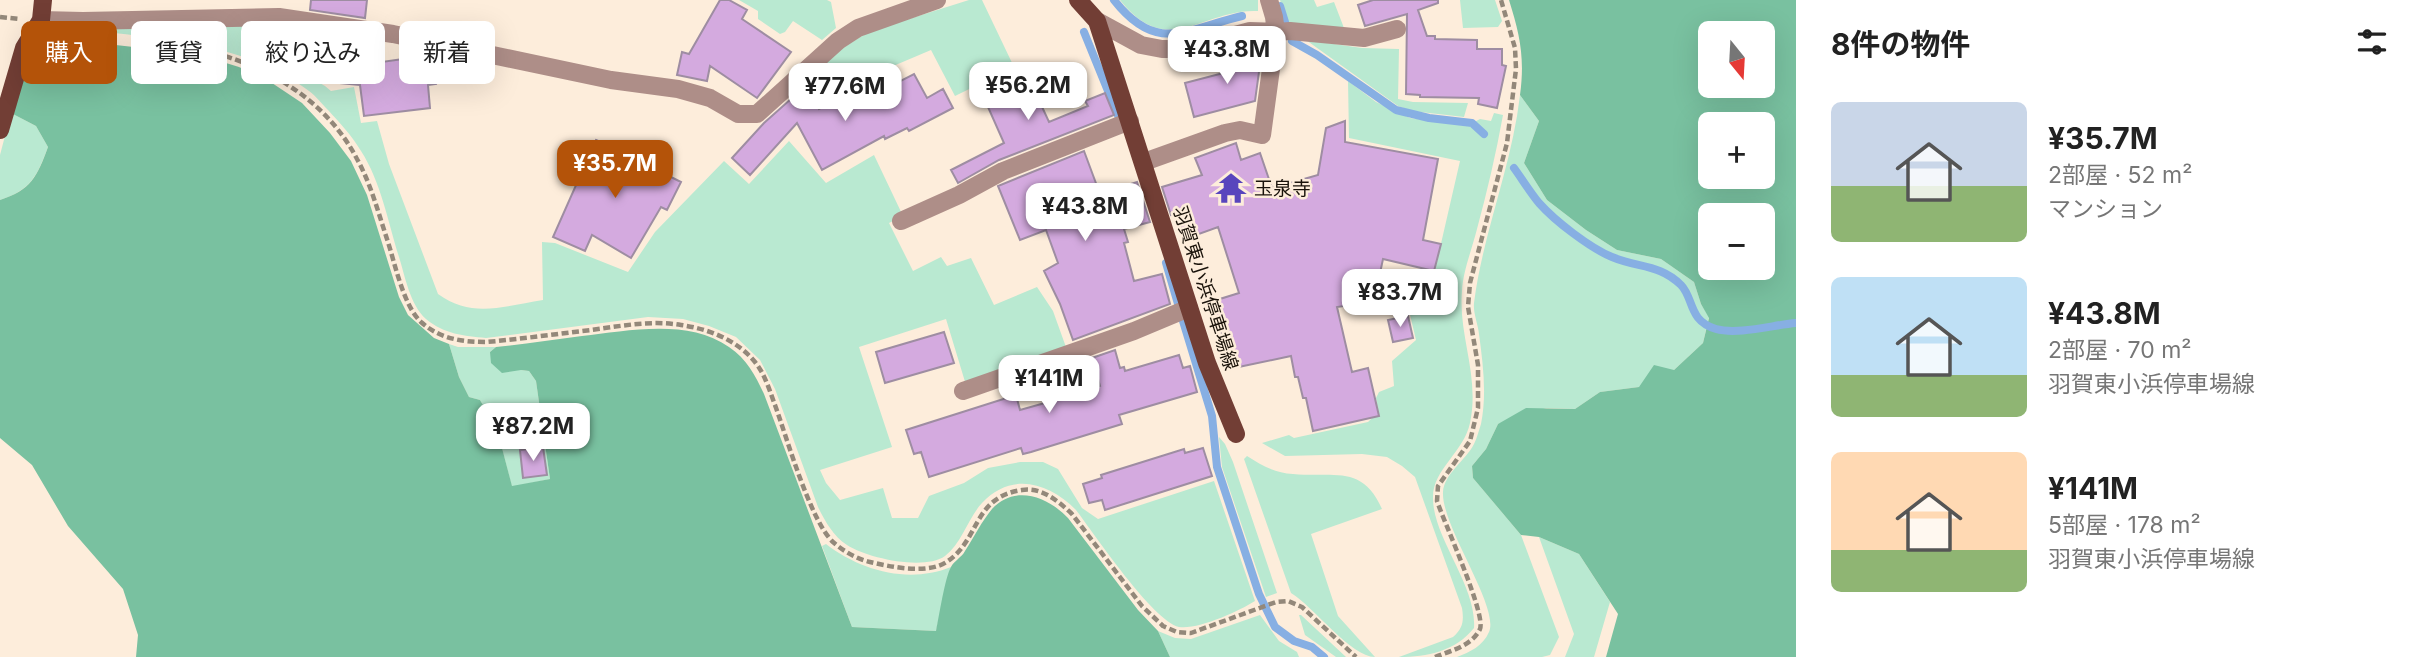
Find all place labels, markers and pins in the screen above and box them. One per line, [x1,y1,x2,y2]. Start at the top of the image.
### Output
pin: ¥43.8M [1170,27,1284,86]
pin: ¥56.2M [971,62,1085,122]
pin: ¥77.6M [788,64,902,123]
pin: ¥35.7M [558,140,672,200]
temple icon: 玉泉寺 [1214,171,1248,205]
place label: 玉泉寺 [1254,177,1311,200]
pin: ¥43.8M [1028,184,1142,243]
pin: ¥83.7M [1343,270,1457,329]
pin: ¥141M [1000,356,1098,415]
pin: ¥87.2M [476,404,590,463]

